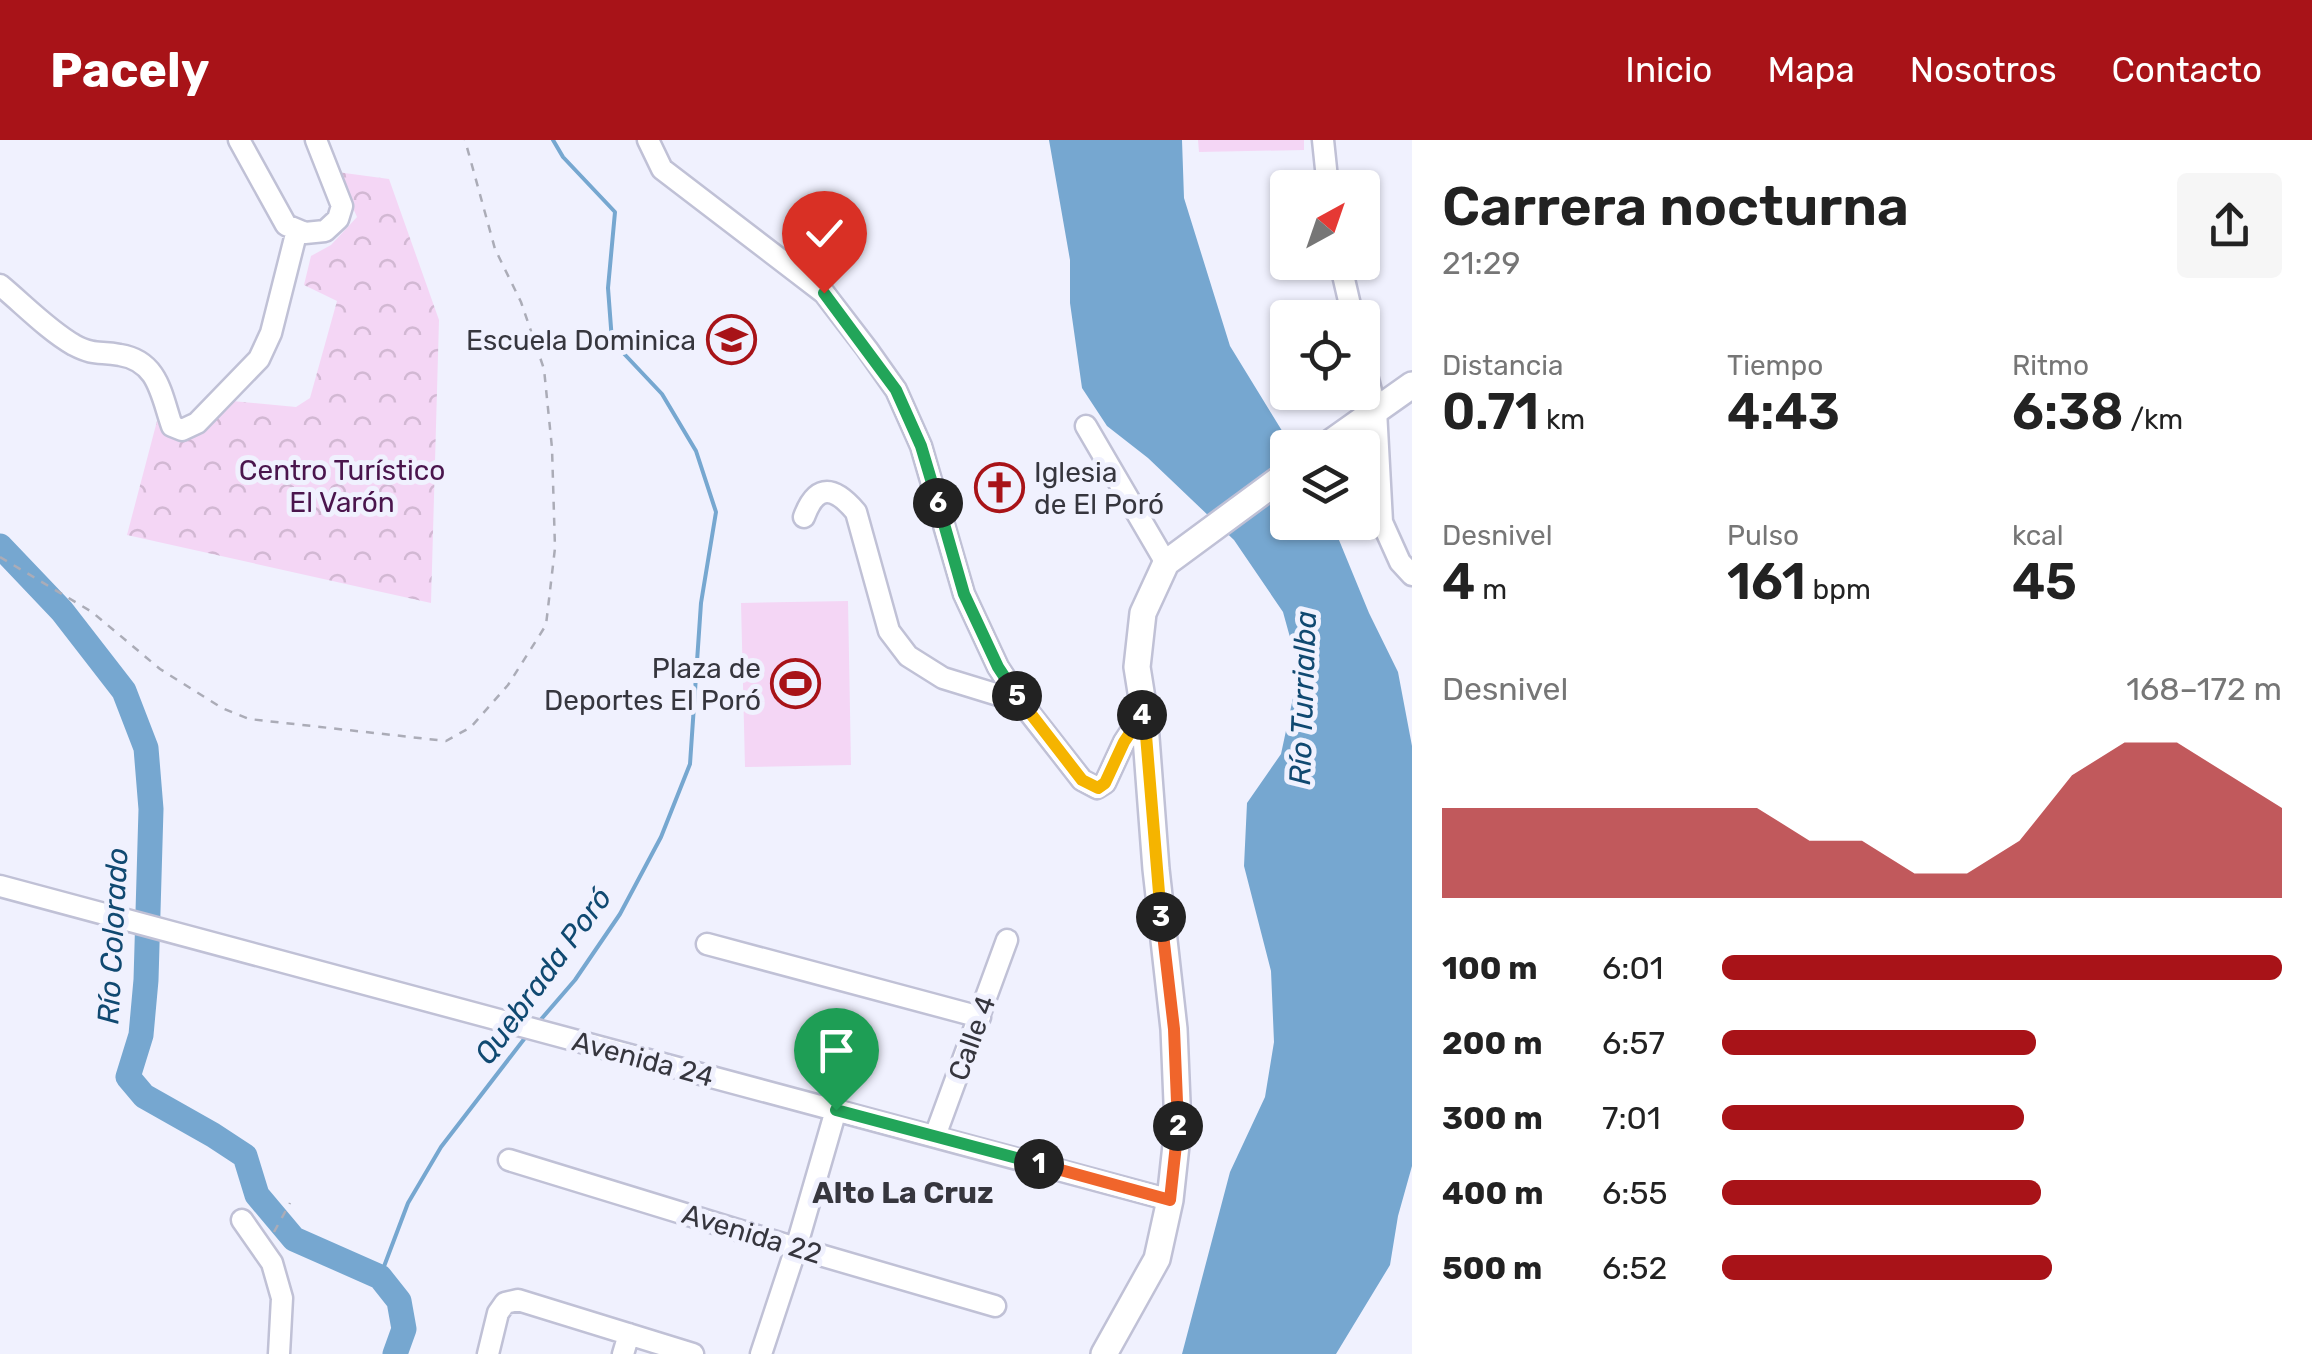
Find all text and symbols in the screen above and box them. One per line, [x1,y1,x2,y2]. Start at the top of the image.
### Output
text: Pacely [50,42,209,99]
text: Inicio [1625,49,1712,91]
text: Mapa [1767,49,1855,91]
text: Nosotros [1910,49,2057,91]
text: Contacto [2112,49,2262,91]
north arrow [1270,170,1380,280]
map controls [1270,170,1380,540]
button: share [2177,173,2282,278]
text: Carrera nocturna [1442,174,1909,239]
pin [782,191,867,294]
icon: check [797,206,852,261]
text: 21:29 [1442,244,1520,282]
button: locate [1270,300,1380,410]
school or university icon: Escuela Dominica [705,314,757,366]
place label: Escuela Dominica [466,324,696,357]
text: Distancia [1442,349,1563,382]
text: Tiempo [1727,349,1823,382]
text: Ritmo [2012,349,2089,382]
text: 0.71 [1442,382,1539,442]
text: 4:43 [1727,382,1840,442]
text: 6:38 [2012,382,2124,442]
text: km [1539,403,1585,436]
text: /km [2124,403,2183,436]
button: layers [1270,430,1380,540]
park label: Centro Turístico El Varón [239,454,445,519]
place label: Iglesia de El Poró [1034,456,1164,521]
church icon: Iglesia de El Poró [973,462,1025,514]
pin: 6 [913,478,963,528]
text: 6 [929,486,947,519]
text: Desnivel [1442,519,1552,552]
text: Pulso [1727,519,1799,552]
text: kcal [2012,519,2063,552]
text: 4 [1442,552,1475,612]
text: 161 [1727,552,1806,612]
text: 45 [2012,552,2077,612]
text: m [1475,573,1507,606]
text: bpm [1806,573,1871,606]
water label: Río Turrialba [1282,610,1324,786]
place label: Plaza de Deportes El Poró [544,652,761,717]
sports icon: Plaza de Deportes El Poró [770,658,822,710]
text: Desnivel [1442,670,1568,708]
text: 168–172 m [2126,670,2282,708]
pin: 5 [992,671,1042,721]
text: 5 [1008,679,1026,712]
pin: 4 [1117,690,1167,740]
text: 4 [1132,698,1152,731]
water label: Río Colorado [90,847,136,1025]
water label: Quebrada Poró [467,881,619,1071]
pin: 3 [1136,892,1186,942]
text: 3 [1152,900,1170,933]
text: 100 m [1442,949,1538,987]
text: 6:01 [1602,949,1664,987]
street label: Calle 4 [942,991,1002,1085]
pin [794,1008,879,1111]
icon: arrive [809,1023,864,1078]
street label: Avenida 24 [569,1024,717,1094]
text: 200 m [1442,1024,1542,1062]
text: 6:57 [1602,1024,1665,1062]
text: 300 m [1442,1099,1543,1137]
text: 7:01 [1602,1099,1661,1137]
pin: 2 [1153,1101,1203,1151]
text: 2 [1169,1109,1187,1142]
pin: 1 [1014,1139,1064,1189]
text: 1 [1032,1147,1046,1180]
text: 400 m [1442,1174,1544,1212]
text: 6:55 [1602,1174,1668,1212]
district label: Alto La Cruz [812,1175,994,1211]
street label: Avenida 22 [678,1197,826,1271]
text: 500 m [1442,1249,1542,1287]
text: 6:52 [1602,1249,1667,1287]

